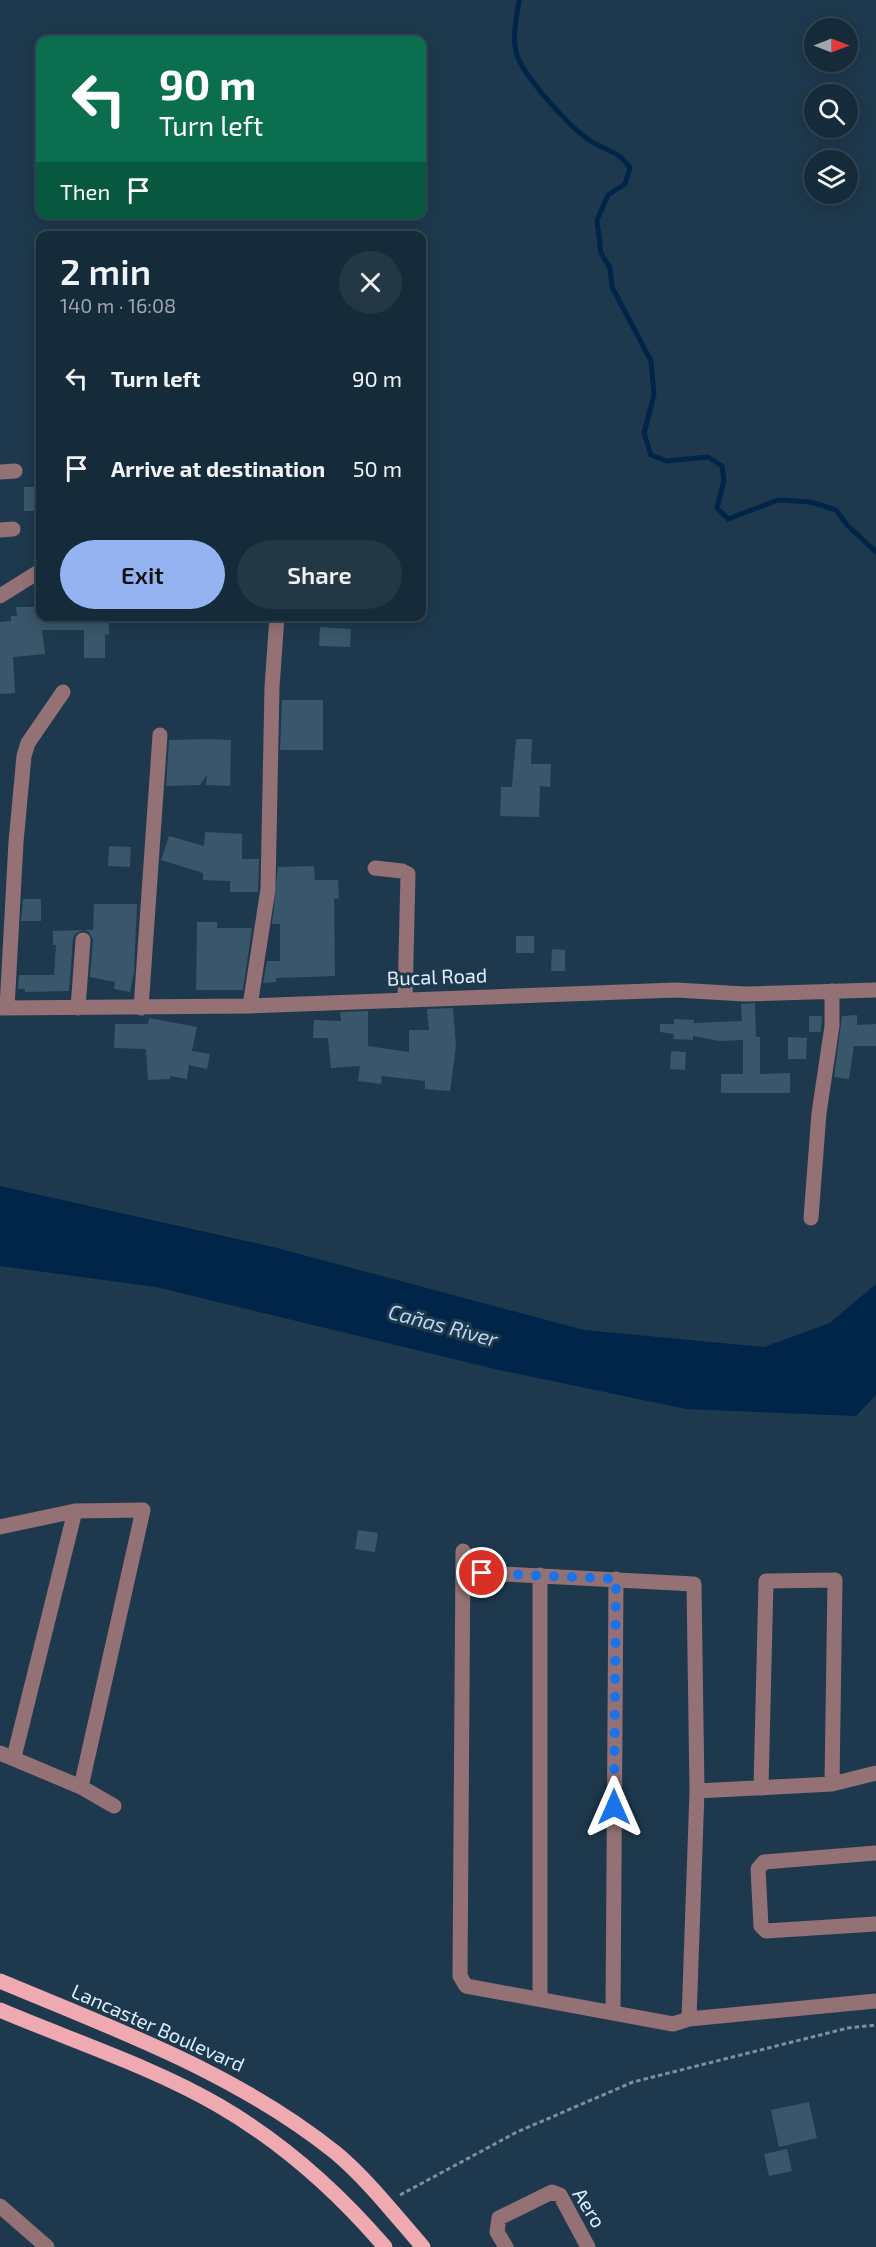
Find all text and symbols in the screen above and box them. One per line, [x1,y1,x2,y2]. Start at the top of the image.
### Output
north arrow [804,18,858,72]
map controls [804,18,858,204]
text: 90 m [159,58,256,108]
icon: left [60,60,138,138]
button: search [804,84,858,138]
text: Turn left [159,109,263,141]
button: layers [804,150,858,204]
icon: arrive [122,174,155,207]
text: Then [60,178,110,204]
text: 2 min [60,249,151,292]
button: close [339,251,402,314]
text: 140 m · 16:08 [60,293,176,317]
icon: left [60,362,93,395]
text: Turn left [111,365,200,391]
text: 90 m [352,365,402,391]
icon: arrive [60,452,93,485]
text: Arrive at destination [111,455,325,481]
text: 50 m [353,455,402,481]
button: Exit [60,540,225,609]
button: Share [237,540,402,609]
street label: Bucal Road [386,962,488,990]
water label: Cañas River [386,1298,501,1351]
pin [456,1547,507,1598]
icon: arrive [465,1556,498,1589]
position arrow [582,1775,646,1839]
street label: Lancaster Boulevard [68,1978,249,2076]
street label: Aero [568,2183,611,2232]

